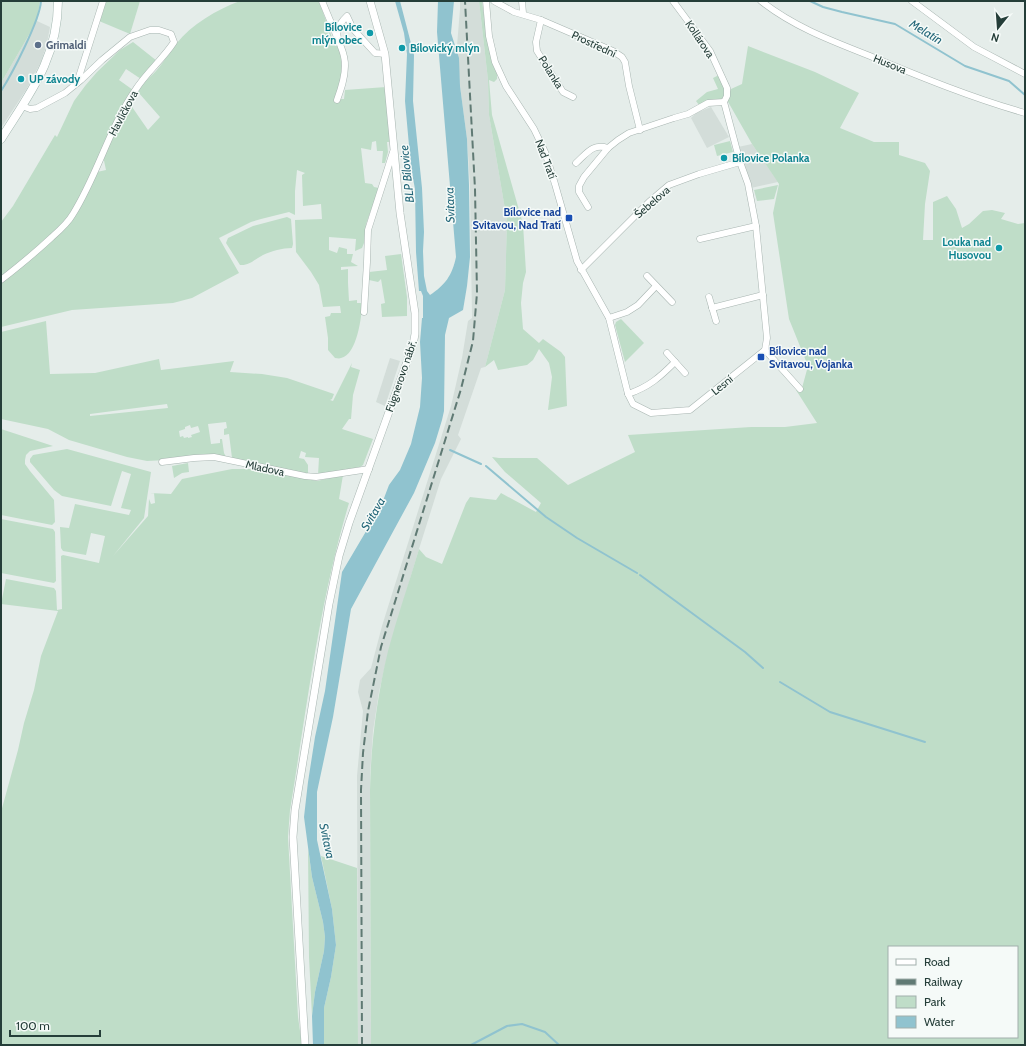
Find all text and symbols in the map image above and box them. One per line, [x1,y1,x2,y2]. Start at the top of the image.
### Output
north arrow [978,8,1018,48]
water label: Melatín [906,15,946,47]
street label: Kollárova [682,18,718,61]
place label: Bílovice mlýn obec [312,20,362,47]
marker: Bílovice mlýn obec [365,28,375,38]
street label: Prostřední [569,28,619,61]
text: N [989,30,1001,45]
place label: Grimaldi [46,38,86,52]
marker: Grimaldi [33,40,43,50]
place label: Bílovický mlýn [410,41,480,55]
marker: Bílovický mlýn [397,43,407,53]
street label: Husova [871,51,909,77]
street label: Polanka [535,53,567,92]
place label: UP závody [29,72,80,86]
marker: UP závody [16,74,26,84]
street label: Havlíčkova [105,87,141,138]
street label: Nad Tratí [532,137,560,181]
water label: BLP Bílovice [396,144,417,204]
place label: Bílovice Polanka [732,151,810,165]
marker: Bílovice Polanka [719,153,729,163]
street label: Šebelova [631,182,673,221]
water label: Svitava [441,187,458,223]
place label: Bílovice nad Svitavou, Nad Tratí [472,205,561,232]
marker: Bílovice nad Svitavou, Nad Tratí [564,213,574,223]
place label: Louka nad Husovou [942,235,991,262]
marker: Louka nad Husovou [994,243,1004,253]
street label: Fügnerovo nábř. [382,338,420,414]
place label: Bílovice nad Svitavou, Vojanka [769,344,853,371]
marker: Bílovice nad Svitavou, Vojanka [756,352,766,362]
street label: Lesní [708,372,736,398]
street label: Mladova [244,457,286,479]
water label: Svitava [357,494,388,533]
water label: Svitava [316,822,339,860]
legend [888,946,1018,1038]
text: Road [924,954,950,969]
text: Railway [924,974,962,989]
text: Park [924,994,946,1009]
scale bar [10,1012,100,1038]
text: Water [924,1014,955,1029]
text: 100 m [16,1018,50,1033]

